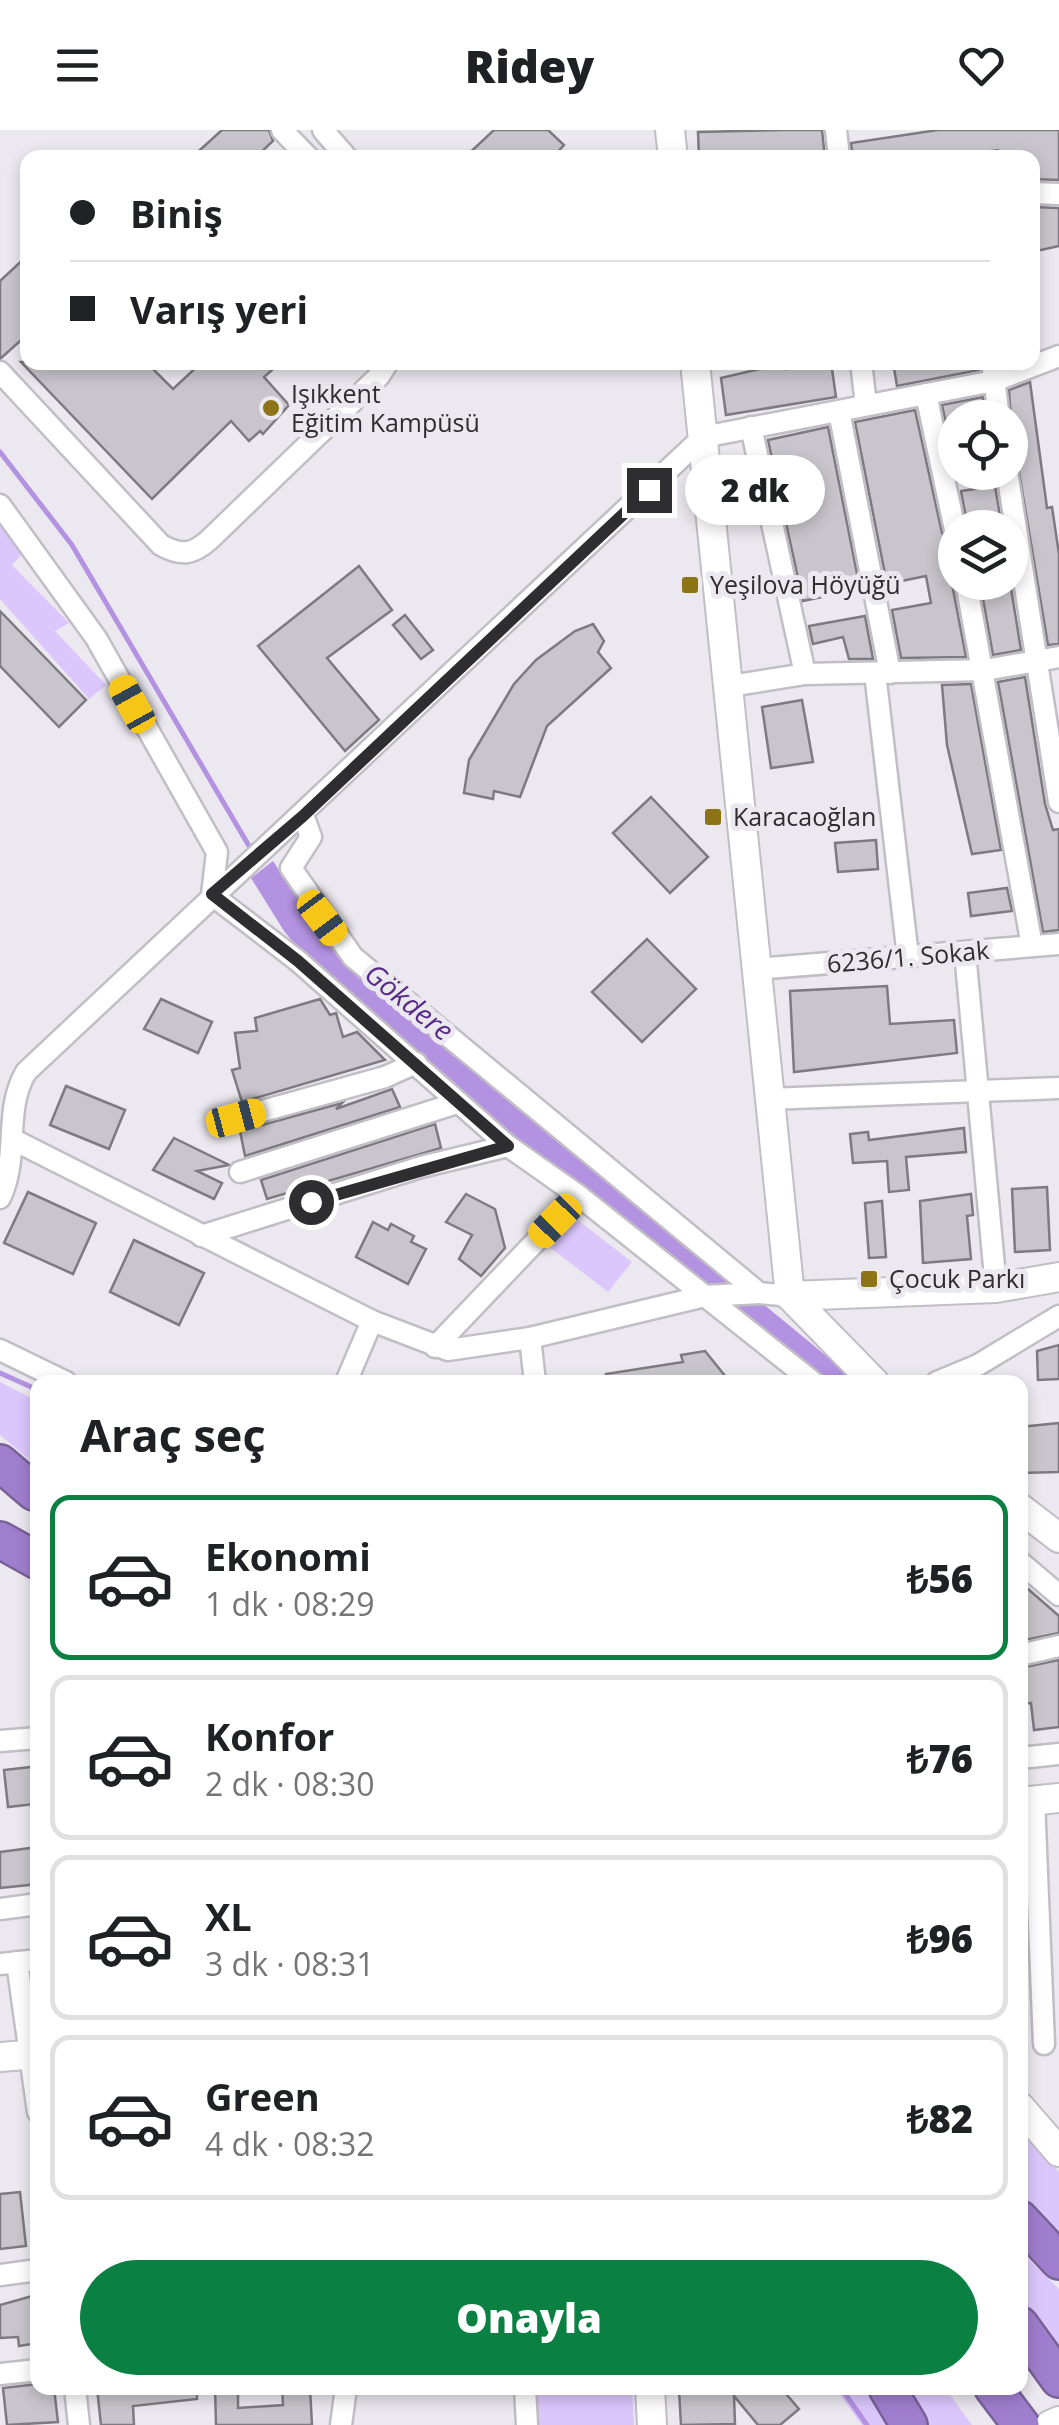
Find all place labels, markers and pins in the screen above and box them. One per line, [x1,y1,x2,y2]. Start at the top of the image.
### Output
place label: Işıkkent Eğitim Kampüsü [291,376,480,439]
marker: Işıkkent Eğitim Kampüsü [260,397,282,419]
place label: Yeşilova Höyüğü [710,567,901,601]
marker: Yeşilova Höyüğü [679,574,701,596]
place label: Karacaoğlan [733,799,876,833]
marker: Karacaoğlan [702,806,724,828]
place label: Çocuk Parkı [889,1261,1025,1295]
marker: Çocuk Parkı [858,1268,880,1290]

